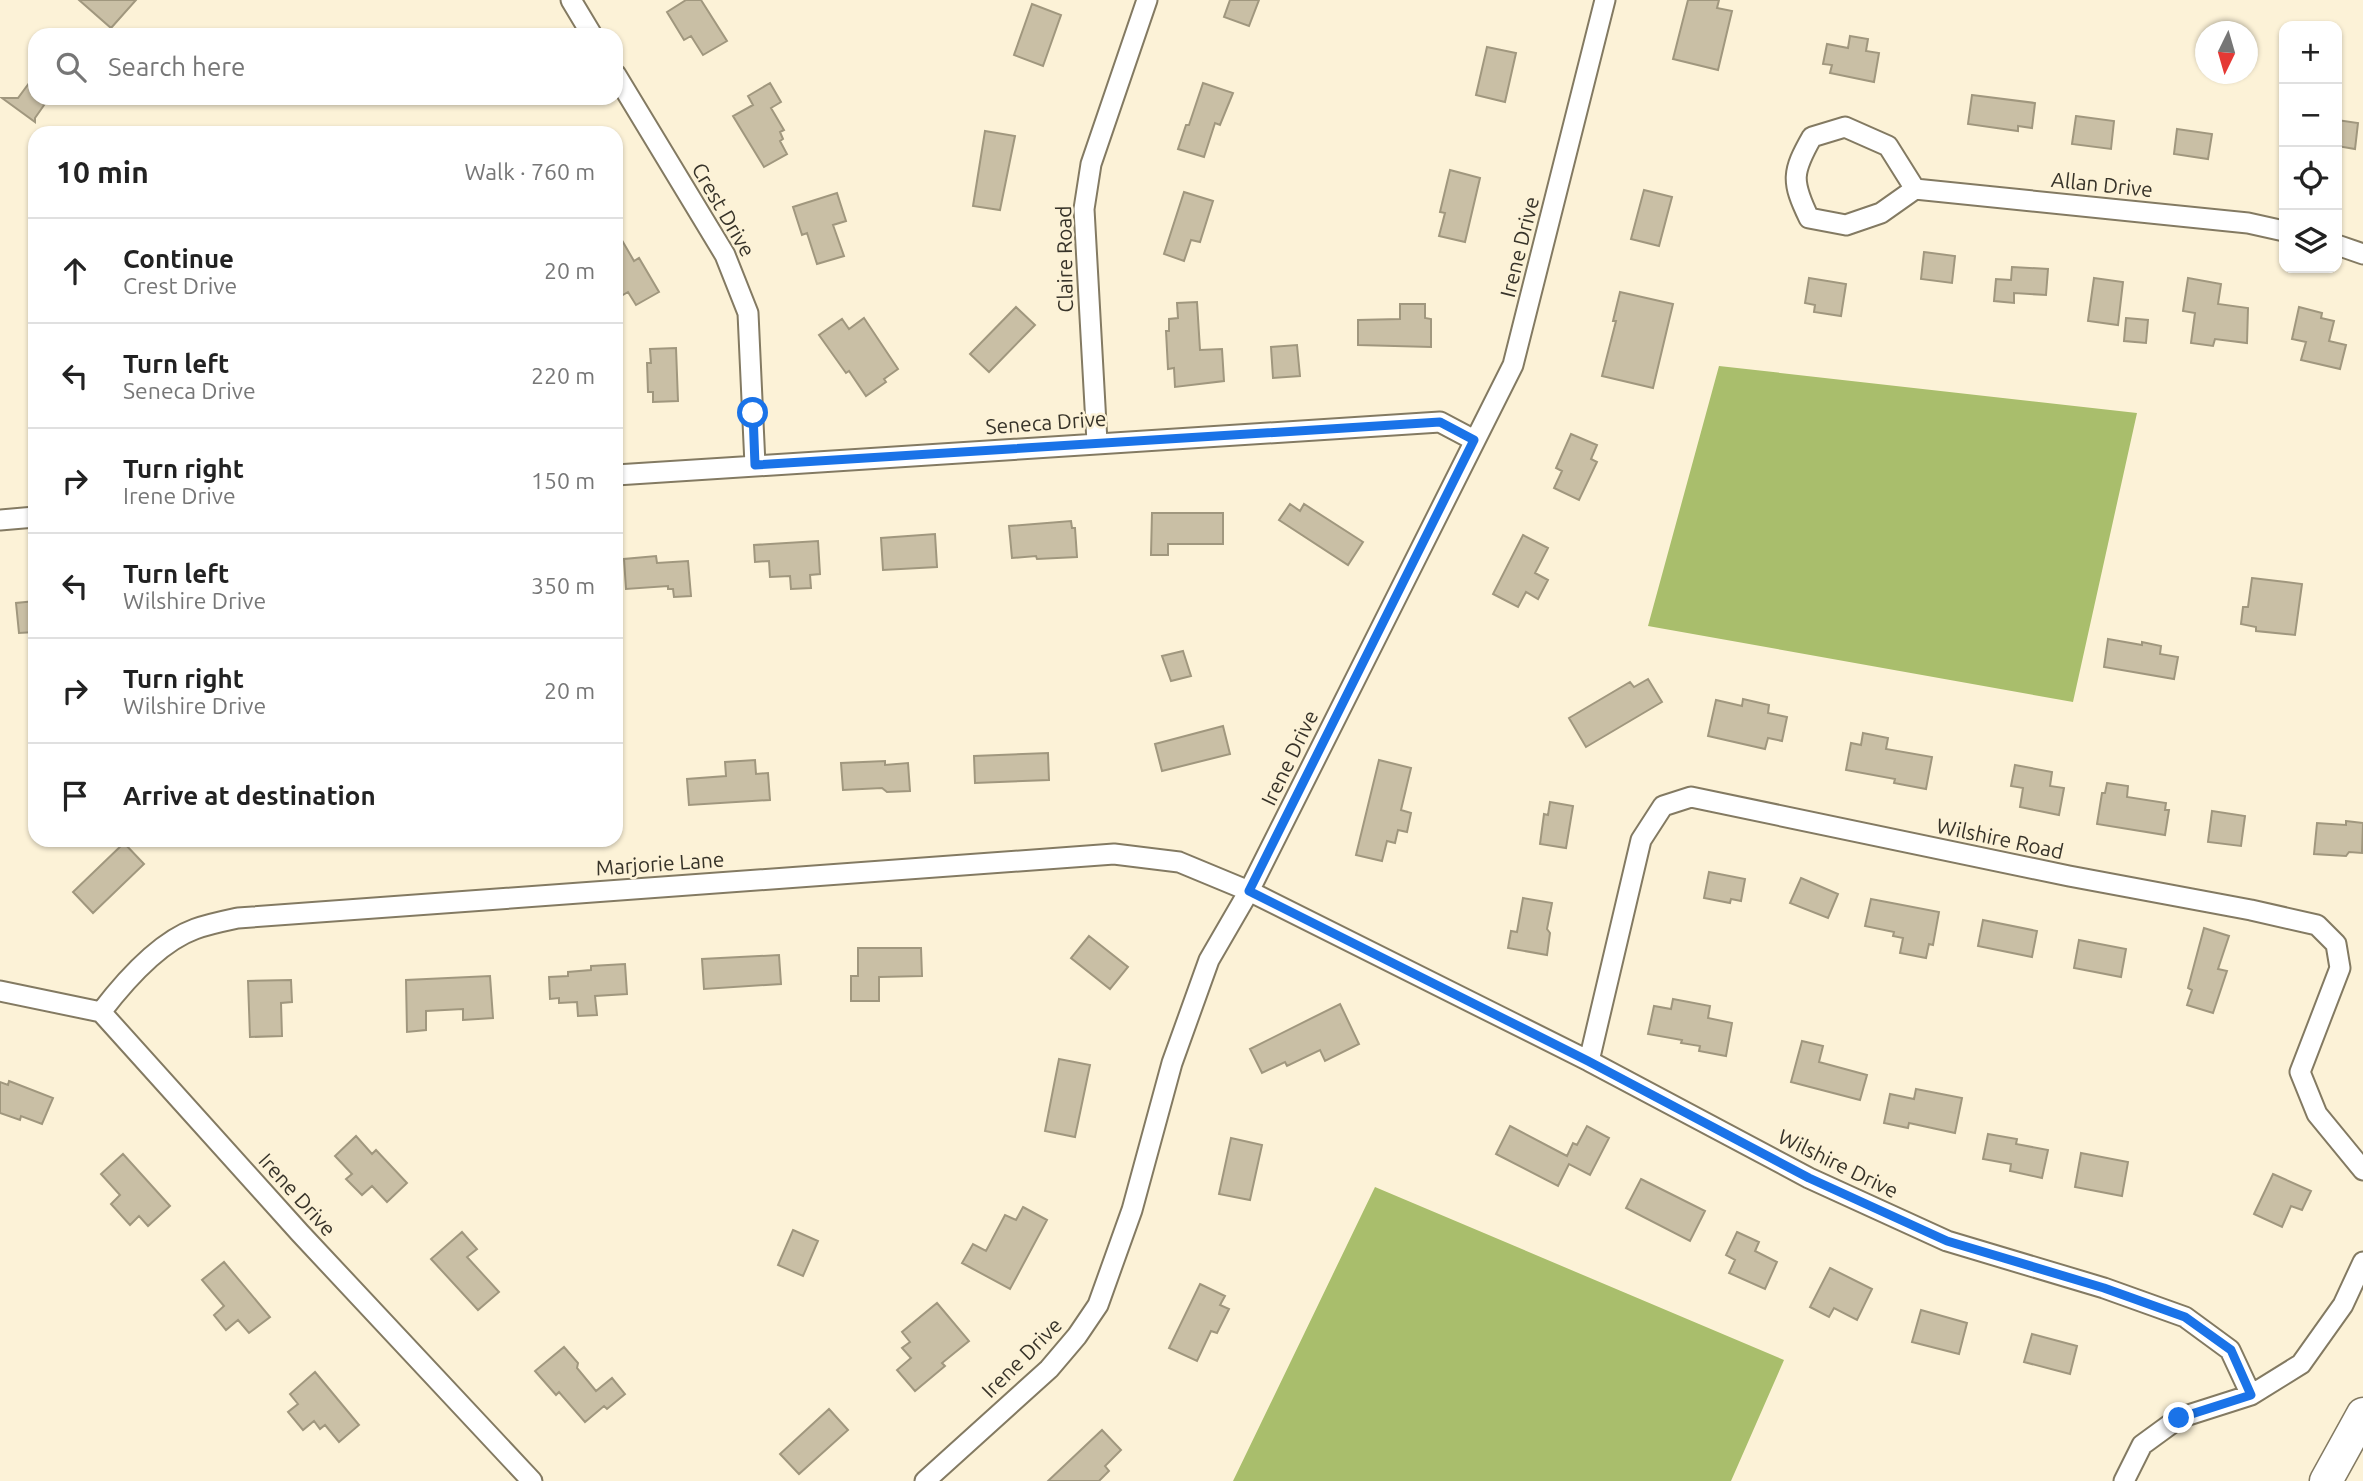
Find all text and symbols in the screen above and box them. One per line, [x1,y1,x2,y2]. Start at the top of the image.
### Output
north arrow [2195,21,2258,84]
map controls [2279,21,2342,273]
button: + [2279,21,2342,84]
search box [28,28,623,105]
icon: search [52,48,90,86]
text: Search here [108,52,245,81]
button: − [2279,84,2342,147]
button: locate [2279,147,2342,210]
text: 10 min [56,155,149,189]
street label: Crest Drive [687,158,760,261]
text: Walk · 760 m [464,159,595,184]
street label: Allan Drive [2050,167,2154,201]
street label: Irene Drive [1495,194,1543,300]
street label: Claire Road [1051,205,1077,313]
button: layers [2279,210,2342,273]
text: Continue [123,244,234,273]
icon: ahead [56,252,94,290]
text: 20 m [544,258,595,283]
text: Crest Drive [123,273,237,298]
text: Turn left [123,349,229,378]
icon: left [56,357,94,395]
text: 220 m [531,363,595,388]
text: Seneca Drive [123,378,256,403]
route start [737,397,768,428]
street label: Seneca Drive [985,406,1107,438]
text: Turn right [123,454,244,483]
icon: right [56,462,94,500]
text: 150 m [531,468,595,493]
text: Irene Drive [123,483,236,508]
text: Turn left [123,559,229,588]
icon: left [56,567,94,605]
text: 350 m [531,573,595,598]
text: Wilshire Drive [123,588,266,613]
text: Turn right [123,664,244,693]
icon: right [56,672,94,710]
text: 20 m [544,678,595,703]
text: Wilshire Drive [123,693,266,718]
street label: Irene Drive [1256,706,1322,809]
icon: arrive [56,777,94,815]
text: Arrive at destination [123,781,376,810]
street label: Wilshire Road [1934,813,2066,863]
street label: Marjorie Lane [595,847,725,879]
street label: Wilshire Drive [1774,1124,1902,1203]
street label: Irene Drive [254,1148,341,1241]
street label: Irene Drive [976,1312,1066,1402]
route end [2163,1402,2194,1433]

